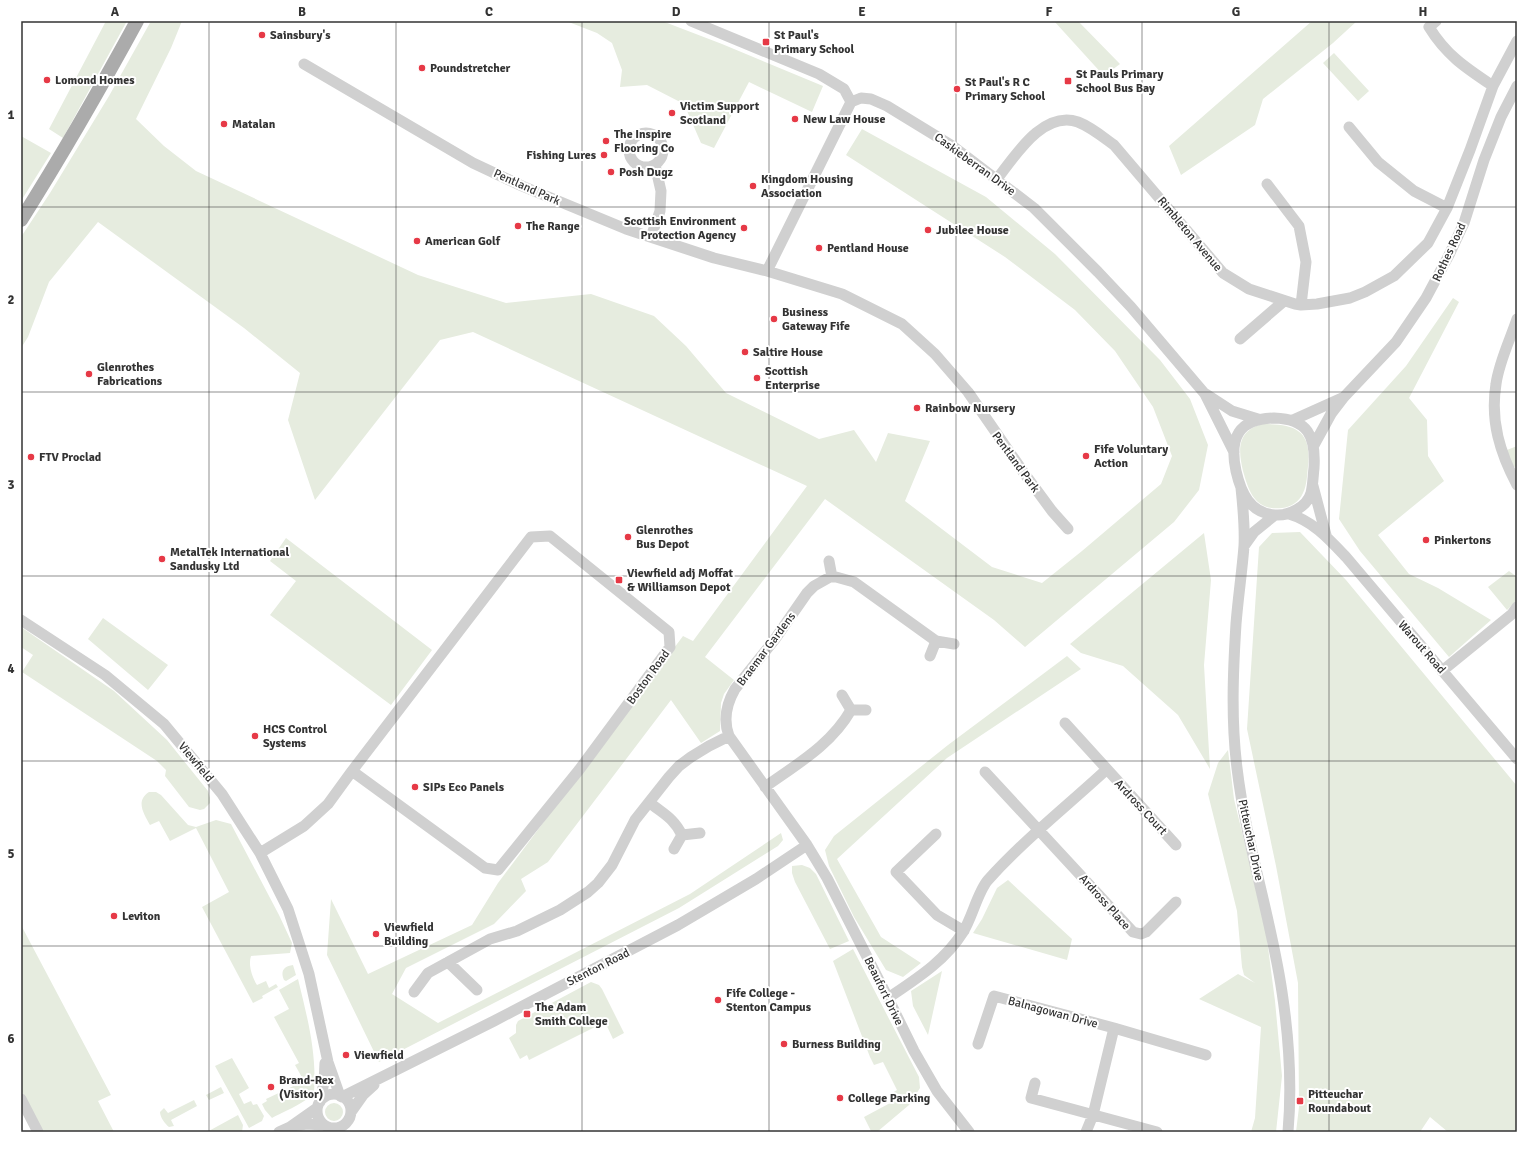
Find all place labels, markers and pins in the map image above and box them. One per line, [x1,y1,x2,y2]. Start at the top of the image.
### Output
place label: Sainsbury's [270,28,331,43]
place label: St Paul's Primary School [774,28,855,57]
marker: Sainsbury's [257,30,267,40]
marker: St Paul's Primary School [761,37,771,47]
place label: Poundstretcher [430,61,511,76]
marker: Poundstretcher [417,63,427,73]
place label: St Pauls Primary School Bus Bay [1076,67,1164,96]
place label: Lomond Homes [55,73,135,88]
marker: Lomond Homes [42,75,52,85]
place label: St Paul's R C Primary School [965,75,1046,104]
marker: St Pauls Primary School Bus Bay [1063,76,1073,86]
marker: St Paul's R C Primary School [952,84,962,94]
place label: Victim Support Scotland [680,99,760,128]
marker: Victim Support Scotland [667,108,677,118]
place label: New Law House [803,112,885,127]
marker: New Law House [790,114,800,124]
place label: Matalan [232,117,276,132]
marker: Matalan [219,119,229,129]
place label: The Inspire Flooring Co [614,127,674,156]
marker: The Inspire Flooring Co [601,136,611,146]
place label: Fishing Lures [526,148,597,163]
marker: Fishing Lures [599,150,609,160]
place label: Posh Dugz [619,165,674,180]
marker: Posh Dugz [606,167,616,177]
place label: Kingdom Housing Association [761,172,854,201]
marker: Kingdom Housing Association [748,181,758,191]
place label: Scottish Environment Protection Agency [624,214,737,243]
place label: The Range [526,219,580,234]
marker: The Range [513,221,523,231]
marker: Scottish Environment Protection Agency [739,223,749,233]
place label: Jubilee House [936,223,1009,238]
marker: Jubilee House [923,225,933,235]
place label: American Golf [425,234,501,249]
marker: American Golf [412,236,422,246]
place label: Pentland House [827,241,909,256]
marker: Pentland House [814,243,824,253]
place label: Business Gateway Fife [782,305,850,334]
marker: Business Gateway Fife [769,314,779,324]
place label: Saltire House [753,345,823,360]
marker: Saltire House [740,347,750,357]
place label: Glenrothes Fabrications [97,360,163,389]
place label: Scottish Enterprise [765,364,820,393]
marker: Glenrothes Fabrications [84,369,94,379]
marker: Scottish Enterprise [752,373,762,383]
place label: Rainbow Nursery [925,401,1015,416]
marker: Rainbow Nursery [912,403,922,413]
place label: Fife Voluntary Action [1094,442,1168,471]
place label: FTV Proclad [39,450,102,465]
marker: Fife Voluntary Action [1081,451,1091,461]
marker: FTV Proclad [26,452,36,462]
place label: Glenrothes Bus Depot [636,523,694,552]
marker: Glenrothes Bus Depot [623,532,633,542]
place label: Pinkertons [1434,533,1492,548]
marker: Pinkertons [1421,535,1431,545]
place label: MetalTek International Sandusky Ltd [170,545,289,574]
marker: MetalTek International Sandusky Ltd [157,554,167,564]
place label: Viewfield adj Moffat & Williamson Depot [627,566,733,595]
marker: Viewfield adj Moffat & Williamson Depot [614,575,624,585]
place label: HCS Control Systems [263,722,327,751]
marker: HCS Control Systems [250,731,260,741]
place label: SIPs Eco Panels [423,780,505,795]
marker: SIPs Eco Panels [410,782,420,792]
place label: Leviton [122,909,161,924]
marker: Leviton [109,911,119,921]
place label: Viewfield Building [384,920,434,949]
marker: Viewfield Building [371,929,381,939]
place label: Fife College - Stenton Campus [726,986,812,1015]
marker: Fife College - Stenton Campus [713,995,723,1005]
place label: The Adam Smith College [535,1000,608,1029]
marker: The Adam Smith College [522,1009,532,1019]
place label: Burness Building [792,1037,881,1052]
marker: Burness Building [779,1039,789,1049]
place label: Viewfield [354,1048,404,1063]
marker: Viewfield [341,1050,351,1060]
place label: Brand-Rex (Visitor) [279,1073,334,1102]
marker: Brand-Rex (Visitor) [266,1082,276,1092]
place label: Pitteuchar Roundabout [1308,1087,1372,1116]
place label: College Parking [848,1091,931,1106]
marker: College Parking [835,1093,845,1103]
marker: Pitteuchar Roundabout [1295,1096,1305,1106]

